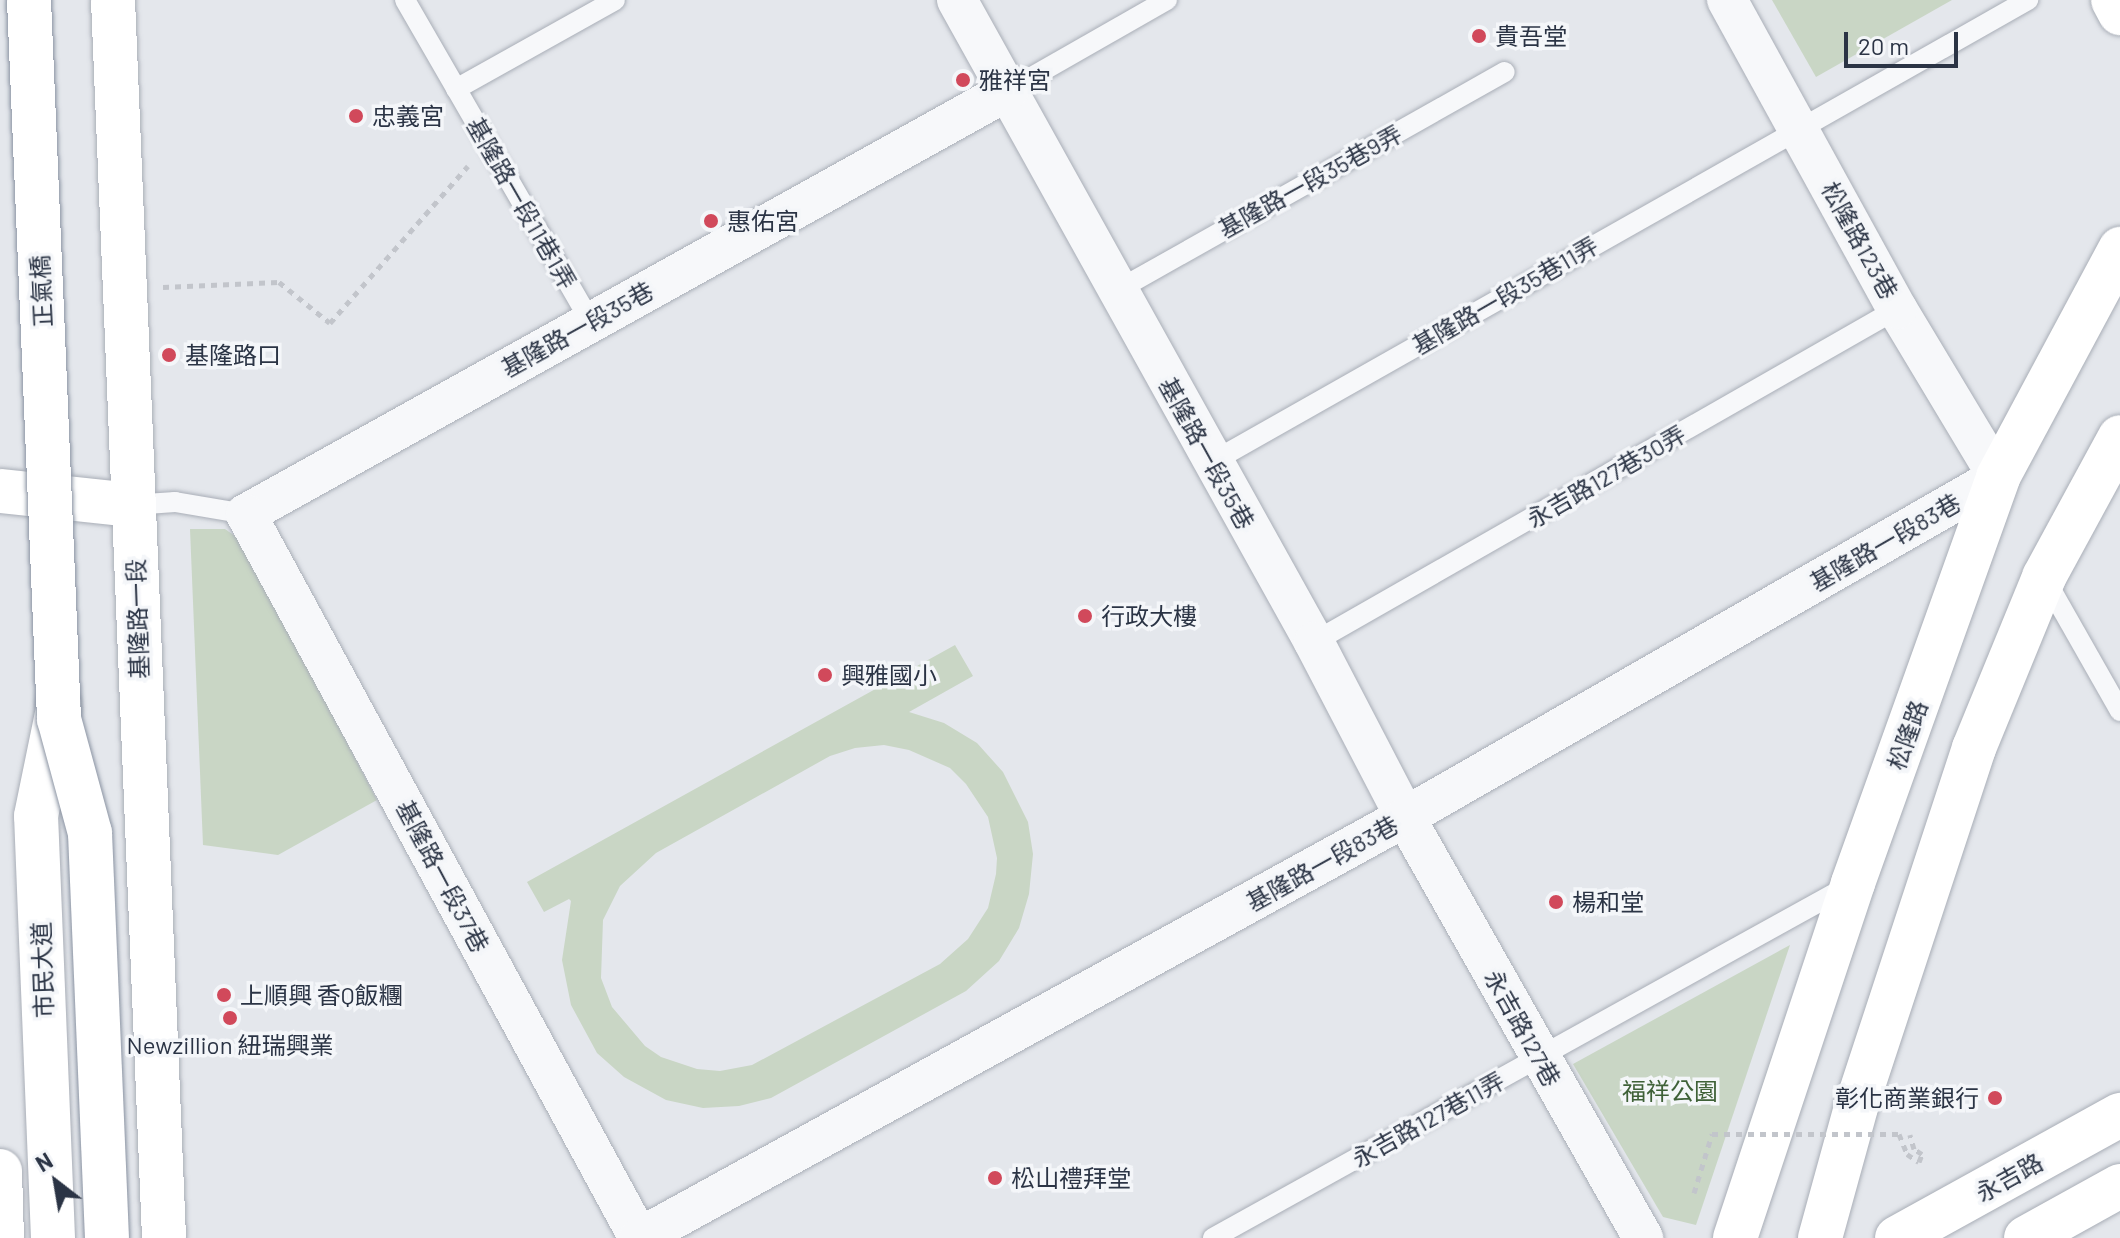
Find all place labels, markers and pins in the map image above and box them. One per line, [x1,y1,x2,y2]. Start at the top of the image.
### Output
place label: 貴吾堂 [1495,22,1567,50]
marker: 貴吾堂 [1470,27,1488,45]
place label: 雅祥宮 [979,66,1051,94]
marker: 雅祥宮 [954,71,972,89]
place label: 忠義宮 [372,102,444,130]
marker: 忠義宮 [347,107,365,125]
place label: 惠佑宮 [727,207,799,235]
marker: 惠佑宮 [702,212,720,230]
place label: 基隆路口 [185,341,281,369]
marker: 基隆路口 [160,346,178,364]
place label: 行政大樓 [1101,602,1197,630]
marker: 行政大樓 [1076,607,1094,625]
place label: 興雅國小 [841,661,937,689]
marker: 興雅國小 [816,666,834,684]
place label: 楊和堂 [1572,888,1644,916]
marker: 楊和堂 [1547,893,1565,911]
place label: 上順興 香Q飯糰 [240,981,403,1009]
marker: 上順興 香Q飯糰 [215,986,233,1004]
marker: Newzillion 紐瑞興業 [221,1009,239,1027]
place label: Newzillion 紐瑞興業 [127,1031,333,1059]
place label: 彰化商業銀行 [1835,1084,1979,1112]
marker: 彰化商業銀行 [1986,1089,2004,1107]
place label: 松山禮拜堂 [1011,1164,1131,1192]
marker: 松山禮拜堂 [986,1169,1004,1187]

